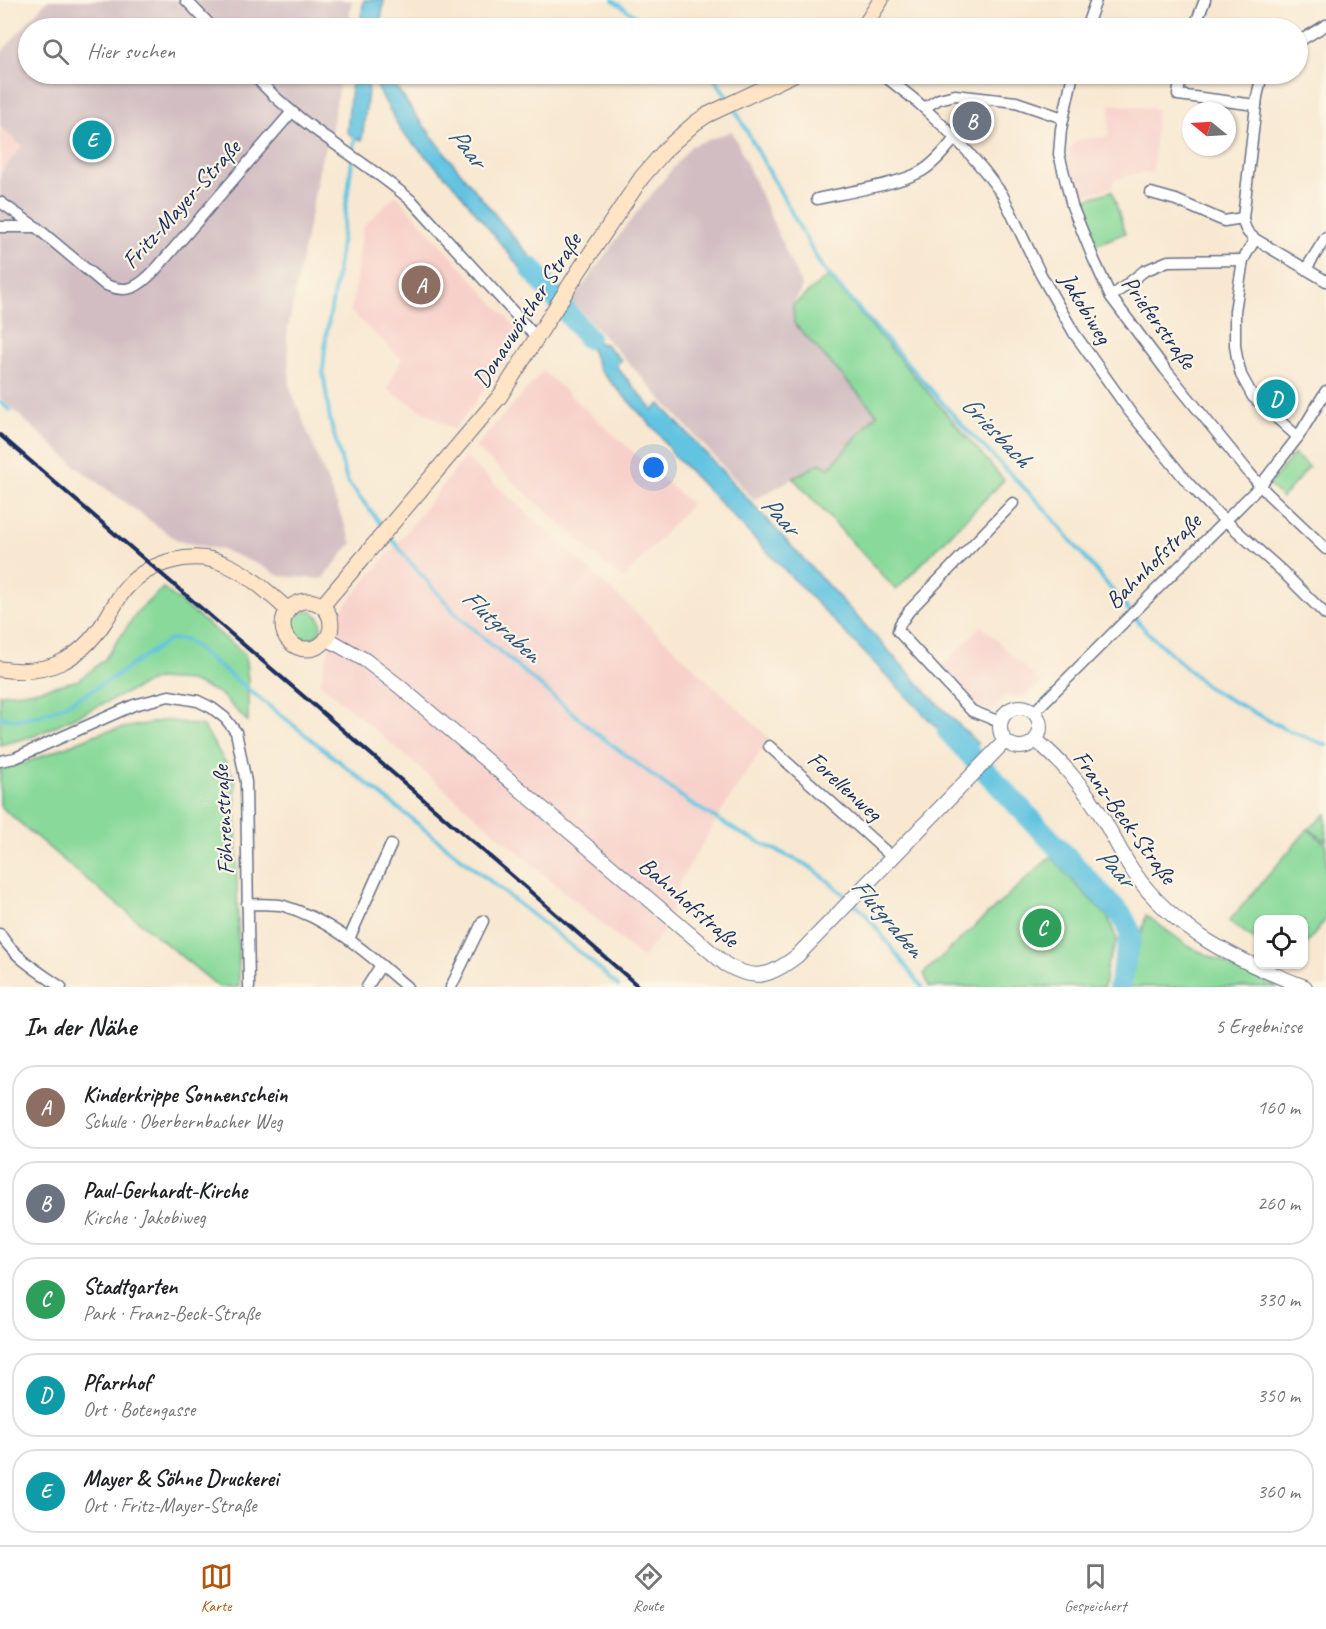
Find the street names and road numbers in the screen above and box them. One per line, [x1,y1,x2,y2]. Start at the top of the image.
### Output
street label: Fritz-Mayer-Straße [115,132,248,275]
street label: Donauwörther Straße [466,225,589,393]
street label: Jakobiweg [1052,266,1120,351]
street label: Prieferstraße [1115,269,1204,376]
street label: Bahnhofstraße [1099,505,1209,615]
street label: Forellenweg [801,744,890,829]
street label: Franz-Beck-Straße [1066,744,1185,891]
street label: Föhrenstraße [205,762,241,875]
street label: Bahnhofstraße [633,850,747,955]

